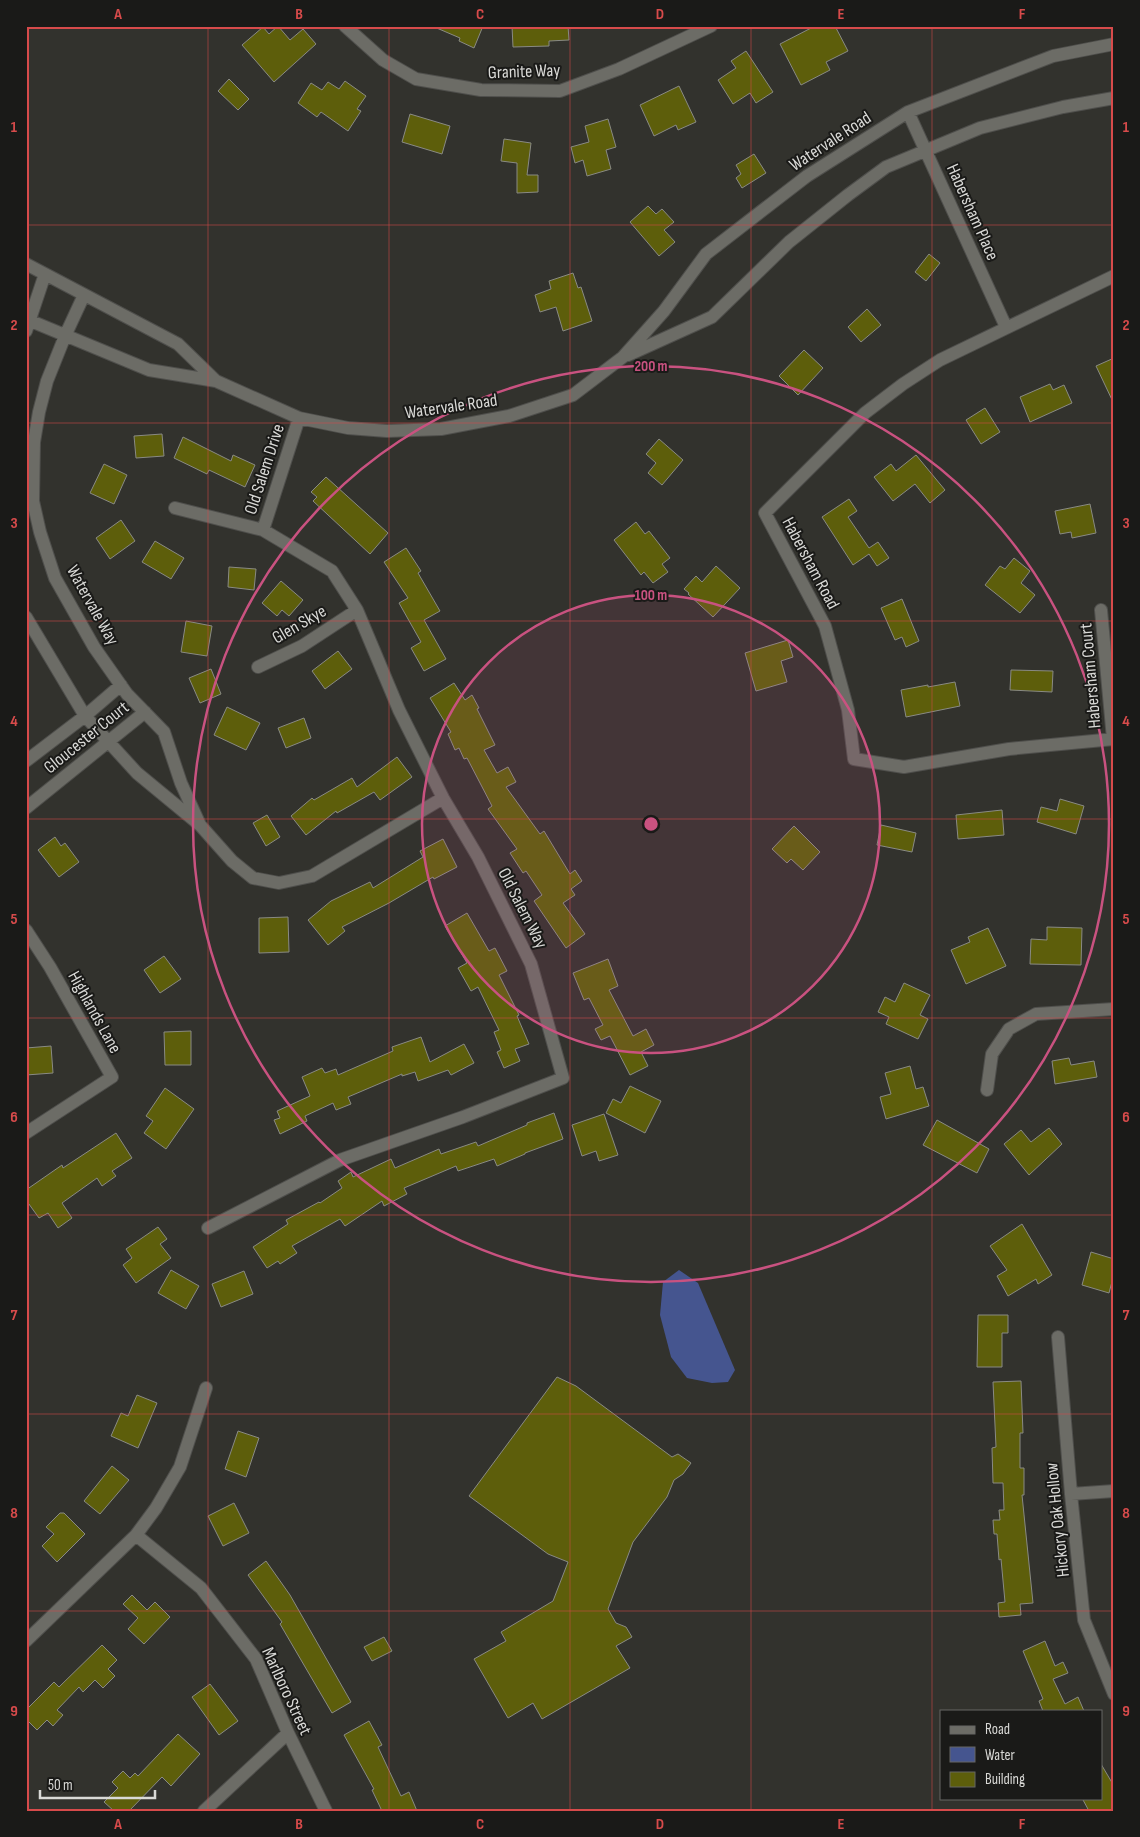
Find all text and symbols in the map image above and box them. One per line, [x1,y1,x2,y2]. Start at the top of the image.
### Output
text: A [113,5,122,24]
text: B [295,5,303,24]
text: C [476,5,484,24]
text: D [656,5,664,24]
text: E [838,5,845,24]
text: F [1019,5,1026,24]
street label: Granite Way [488,60,561,83]
street label: Watervale Road [786,107,875,176]
text: 1 [11,118,18,137]
text: 1 [1123,118,1130,137]
street label: Habersham Place [942,161,1003,264]
text: 2 [10,316,18,335]
text: 2 [1122,316,1130,335]
text: 200 m [634,357,668,376]
street label: Watervale Road [403,390,499,423]
street label: Old Salem Drive [240,421,289,517]
text: 3 [10,514,18,533]
street label: Habersham Road [778,514,844,613]
text: 3 [1122,514,1130,533]
street label: Watervale Way [62,562,123,649]
text: 100 m [635,586,667,605]
street label: Glen Skye [269,601,330,648]
street label: Habersham Court [1075,622,1106,729]
street label: Gloucester Court [40,696,133,778]
text: 4 [10,712,18,731]
text: 4 [1122,712,1130,731]
centre of rings [642,815,660,833]
street label: Old Salem Way [493,865,552,952]
text: 5 [10,910,18,929]
text: 5 [1122,910,1130,929]
street label: Highlands Lane [63,967,126,1057]
text: 6 [10,1108,18,1127]
text: 6 [1122,1108,1130,1127]
text: 7 [11,1306,18,1325]
text: 7 [1123,1306,1130,1325]
street label: Hickory Oak Hollow [1041,1462,1074,1578]
text: 8 [10,1504,18,1523]
text: 8 [1122,1504,1130,1523]
street label: Marlboro Street [257,1644,316,1739]
text: 9 [10,1702,18,1721]
text: 9 [1122,1702,1130,1721]
legend [940,1710,1102,1800]
text: Road [985,1720,1010,1739]
text: Water [985,1746,1016,1765]
scale bar [40,1767,155,1799]
text: Building [985,1770,1025,1789]
text: 50 m [48,1776,73,1795]
text: A [113,1815,122,1834]
text: B [295,1815,303,1834]
text: C [476,1815,484,1834]
text: D [656,1815,664,1834]
text: E [838,1815,845,1834]
text: F [1019,1815,1026,1834]

